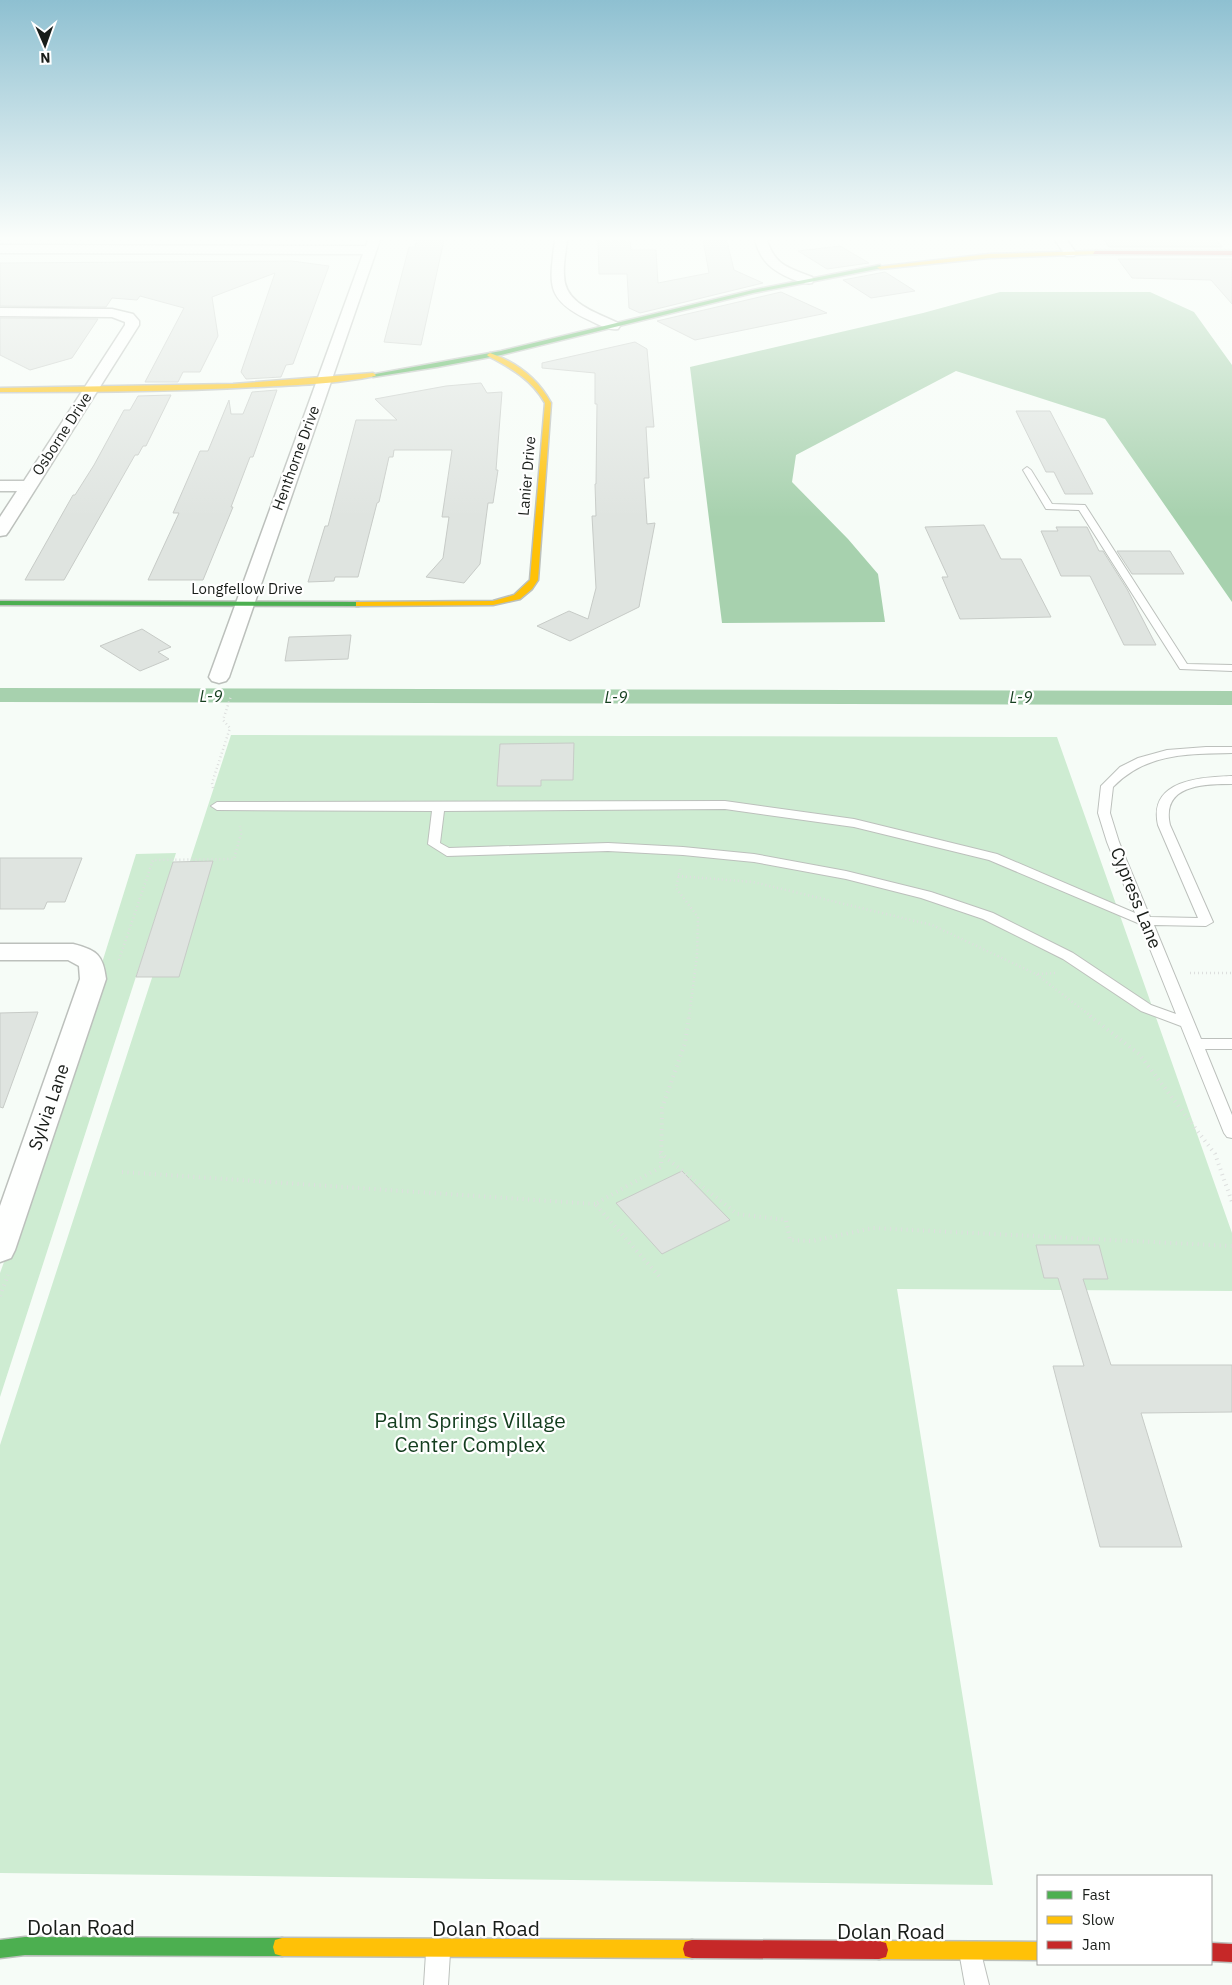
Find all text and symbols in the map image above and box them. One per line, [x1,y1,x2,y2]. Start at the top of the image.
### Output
north arrow [20,20,70,70]
text: N [40,49,51,67]
street label: Osborne Drive [28,388,96,479]
street label: Henthorne Drive [268,403,323,513]
street label: Lanier Drive [514,435,539,517]
street label: Longfellow Drive [191,579,303,598]
water label: L-9 [200,686,223,706]
water label: L-9 [605,687,628,707]
water label: L-9 [1010,687,1033,707]
street label: Cypress Lane [1106,844,1167,952]
street label: Sylvia Lane [23,1060,74,1153]
park label: Palm Springs Village Center Complex [374,1406,566,1458]
legend [1037,1875,1212,1965]
text: Fast [1082,1885,1110,1904]
text: Slow [1082,1910,1115,1929]
street label: Dolan Road [27,1913,135,1941]
street label: Dolan Road [432,1914,540,1942]
street label: Dolan Road [837,1917,945,1945]
text: Jam [1082,1935,1111,1954]

